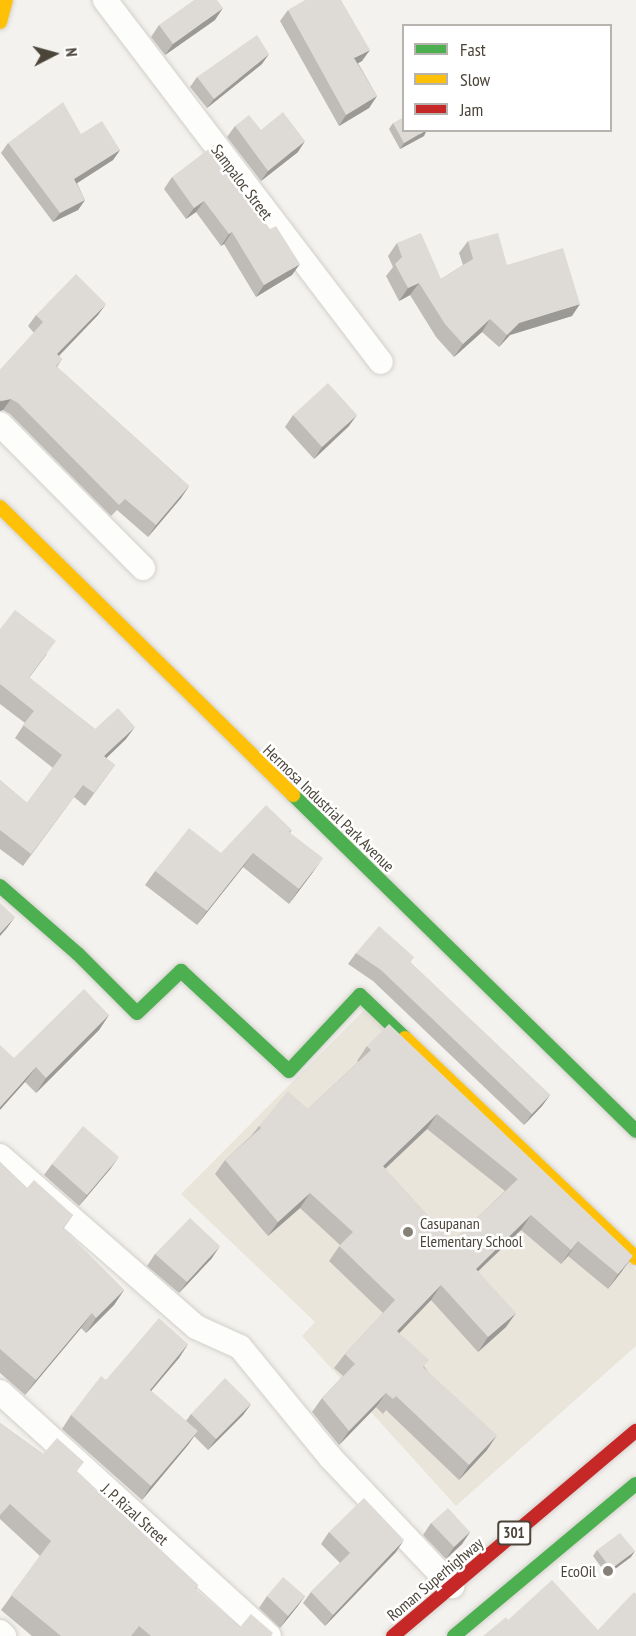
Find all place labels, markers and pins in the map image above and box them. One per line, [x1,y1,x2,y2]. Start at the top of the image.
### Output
place label: Casupanan Elementary School [420,1213,523,1251]
marker: Casupanan Elementary School [401,1225,415,1239]
place label: EcoOil [561,1561,596,1581]
marker: EcoOil [601,1564,615,1578]

